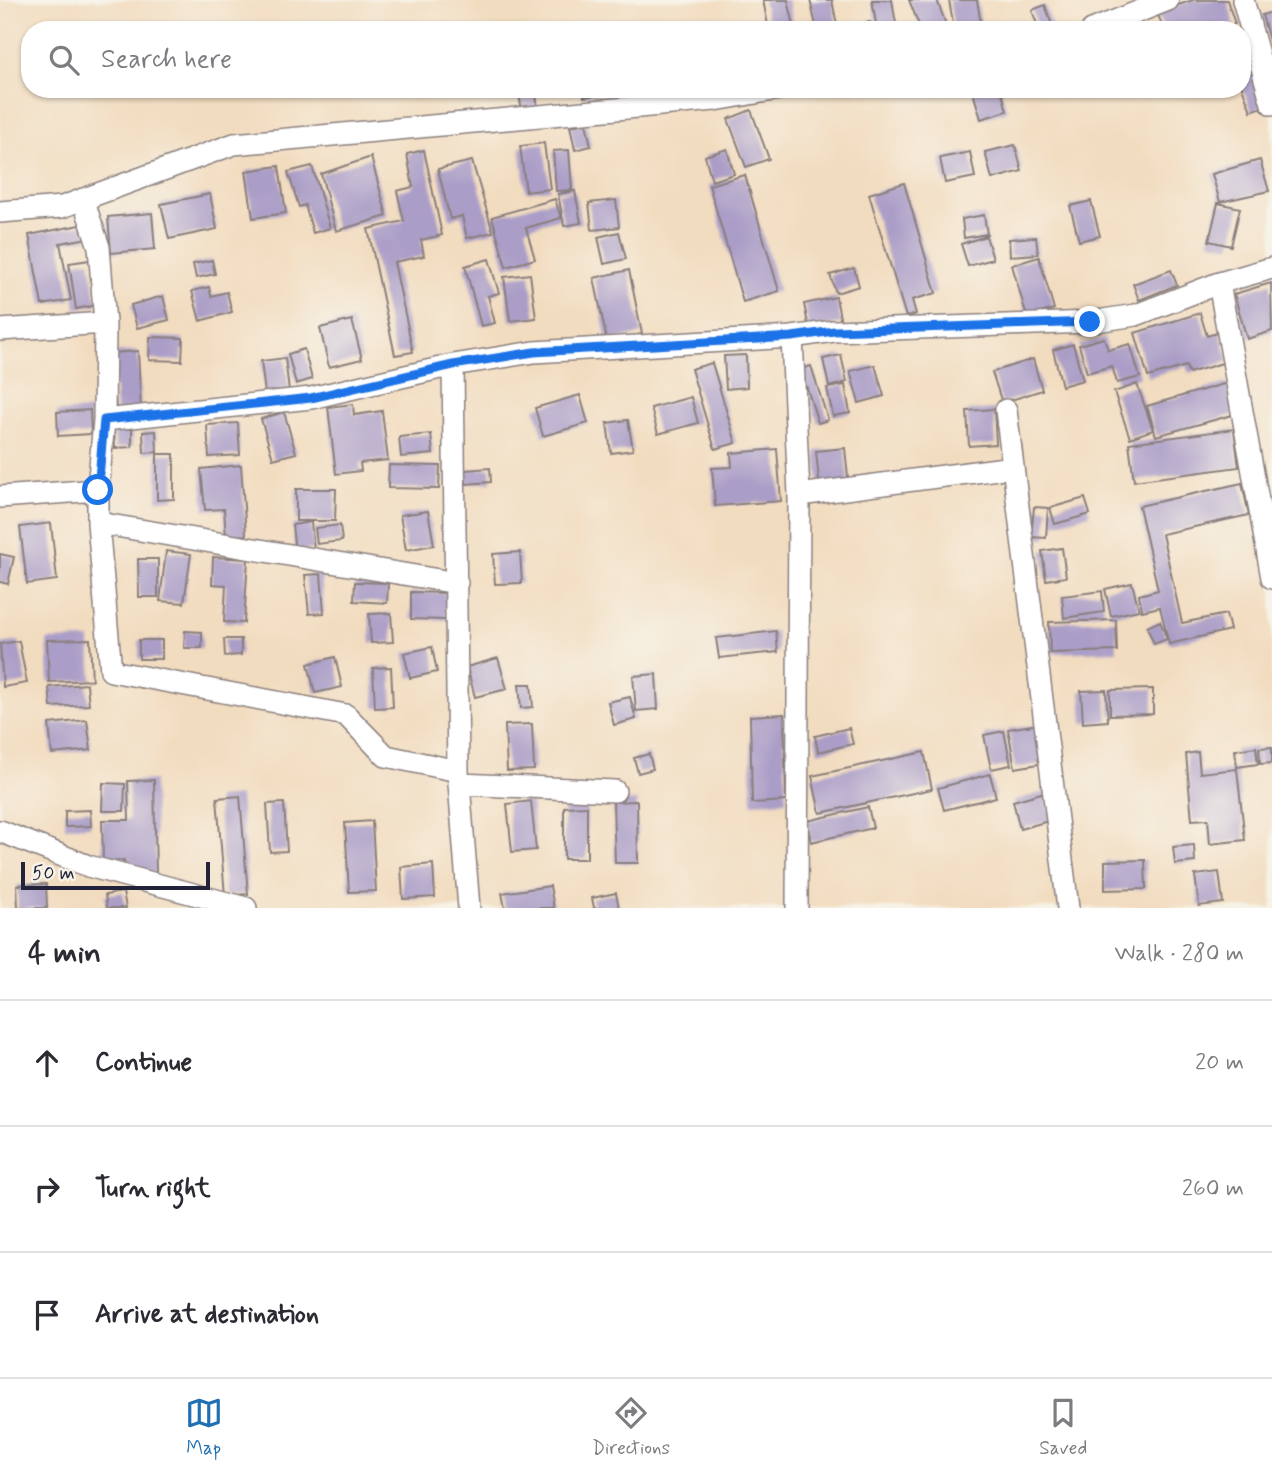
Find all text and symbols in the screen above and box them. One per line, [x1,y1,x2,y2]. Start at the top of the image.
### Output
search box [21,21,1251,98]
icon: search [45,41,83,79]
text: Search here [101,43,232,77]
route end [1074,306,1105,337]
route start [82,474,113,505]
scale bar [21,859,210,891]
text: 50 m [32,861,75,886]
text: 4 min [28,934,101,973]
text: Walk · 280 m [1114,939,1244,969]
icon: ahead [28,1044,66,1082]
text: Continue [95,1046,192,1080]
text: 20 m [1195,1048,1244,1078]
icon: right [28,1170,66,1208]
text: Turn right [95,1172,211,1206]
text: 260 m [1182,1174,1244,1204]
icon: arrive [28,1296,66,1334]
text: Arrive at destination [95,1298,319,1332]
tab: Map [185,1394,223,1461]
tab: Directions [592,1394,670,1461]
tab: Saved [1039,1394,1087,1461]

